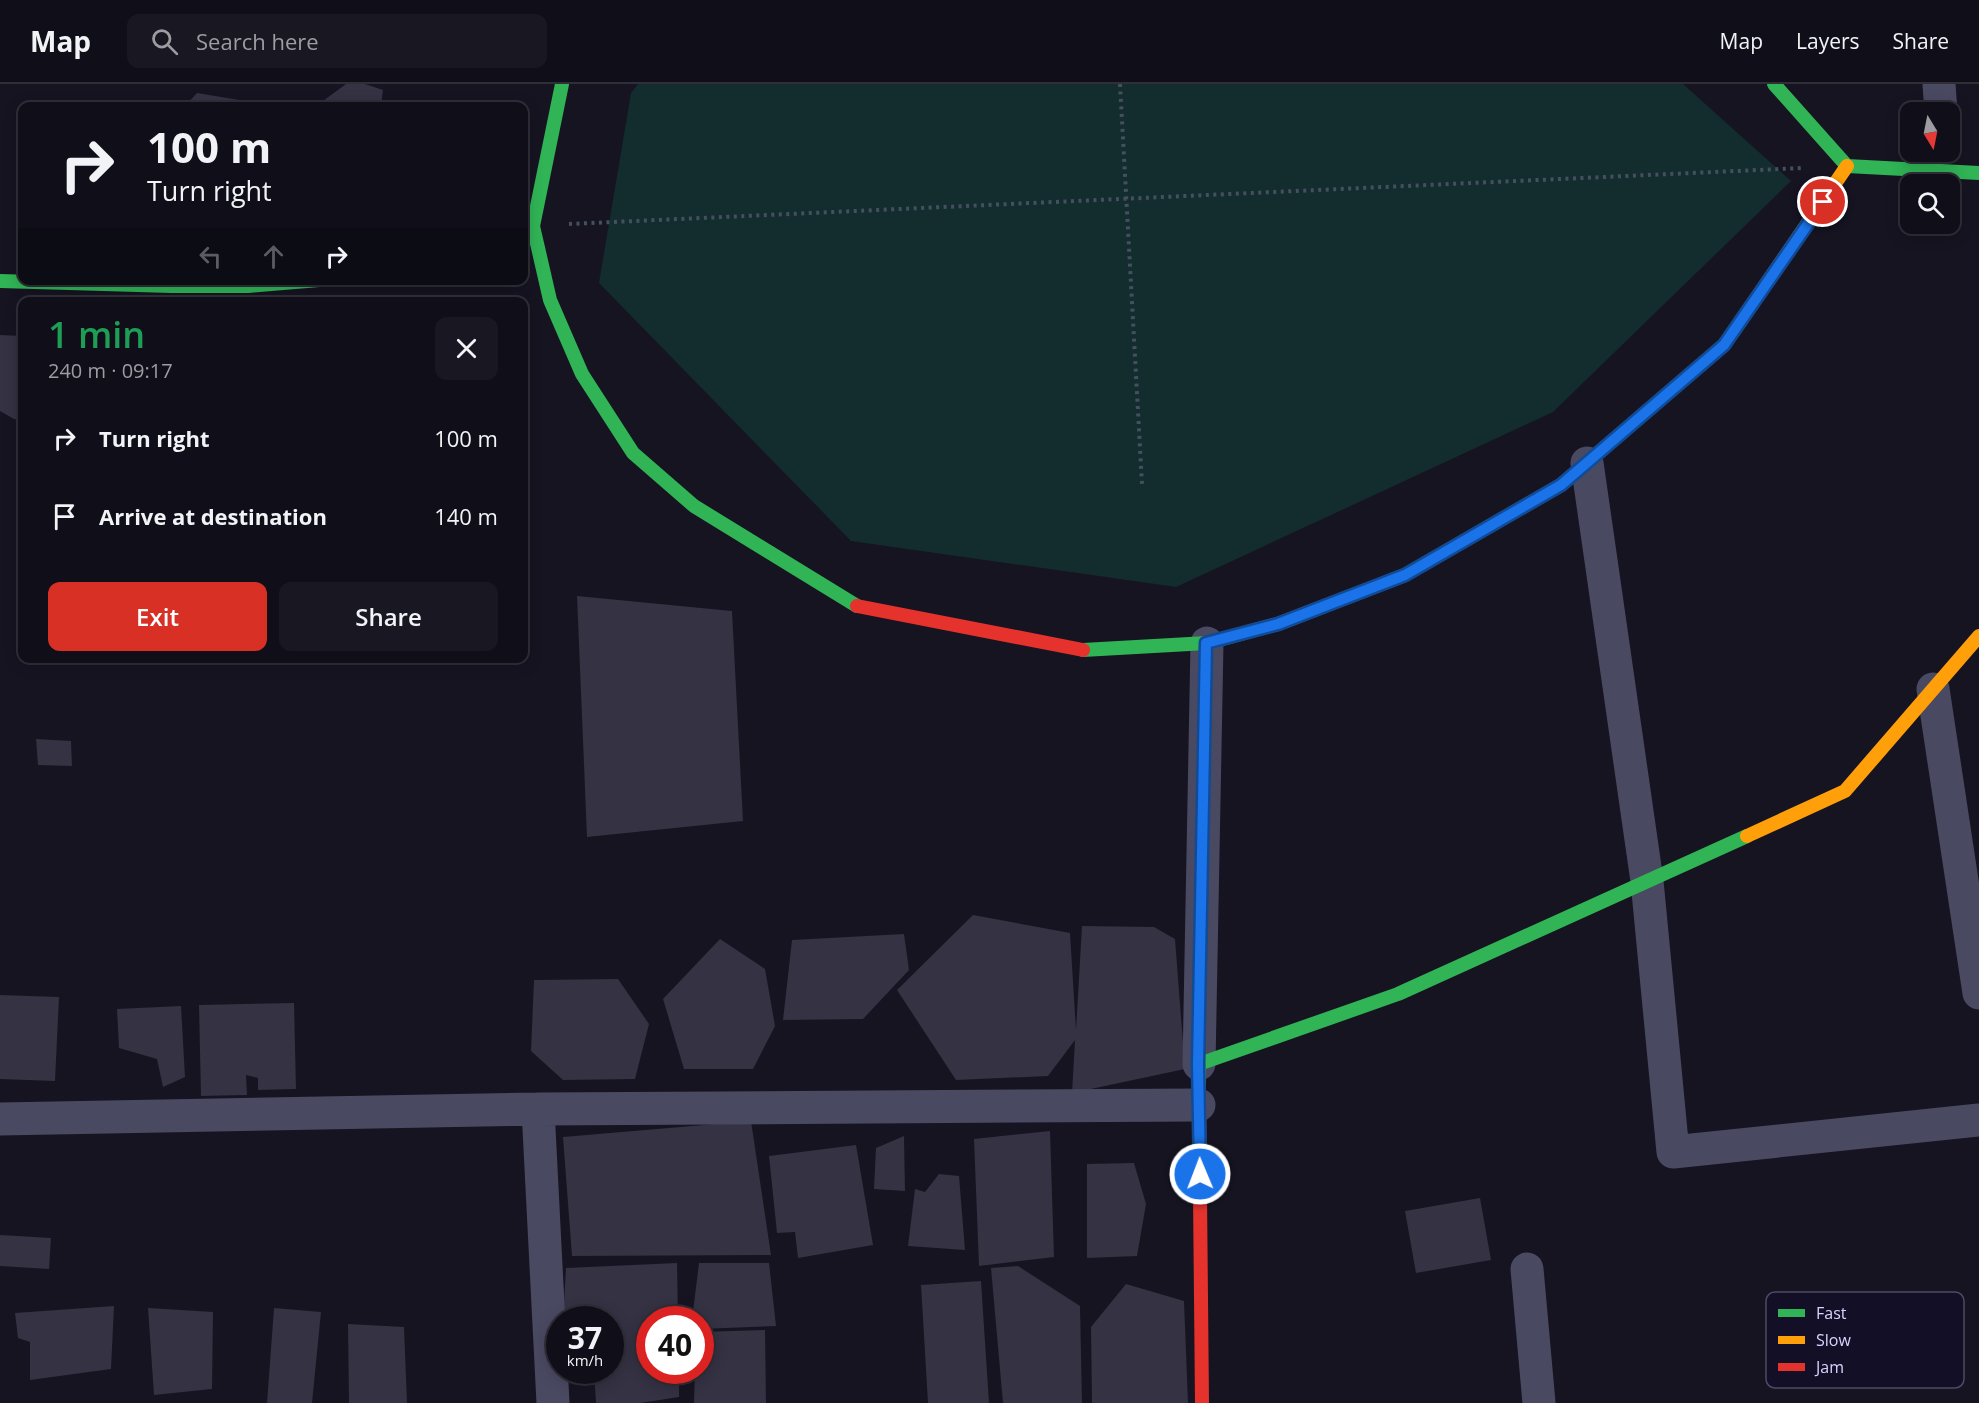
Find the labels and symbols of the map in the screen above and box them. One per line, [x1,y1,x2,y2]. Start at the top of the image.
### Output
north arrow [1900,102,1960,162]
pin [1797,176,1848,227]
position arrow [1168,1142,1232,1206]
legend [1766,1292,1964,1388]
text: Fast [1816,1302,1847,1324]
speed limit sign: 40 [636,1306,714,1384]
text: Slow [1816,1329,1851,1351]
text: Jam [1814,1356,1844,1378]

